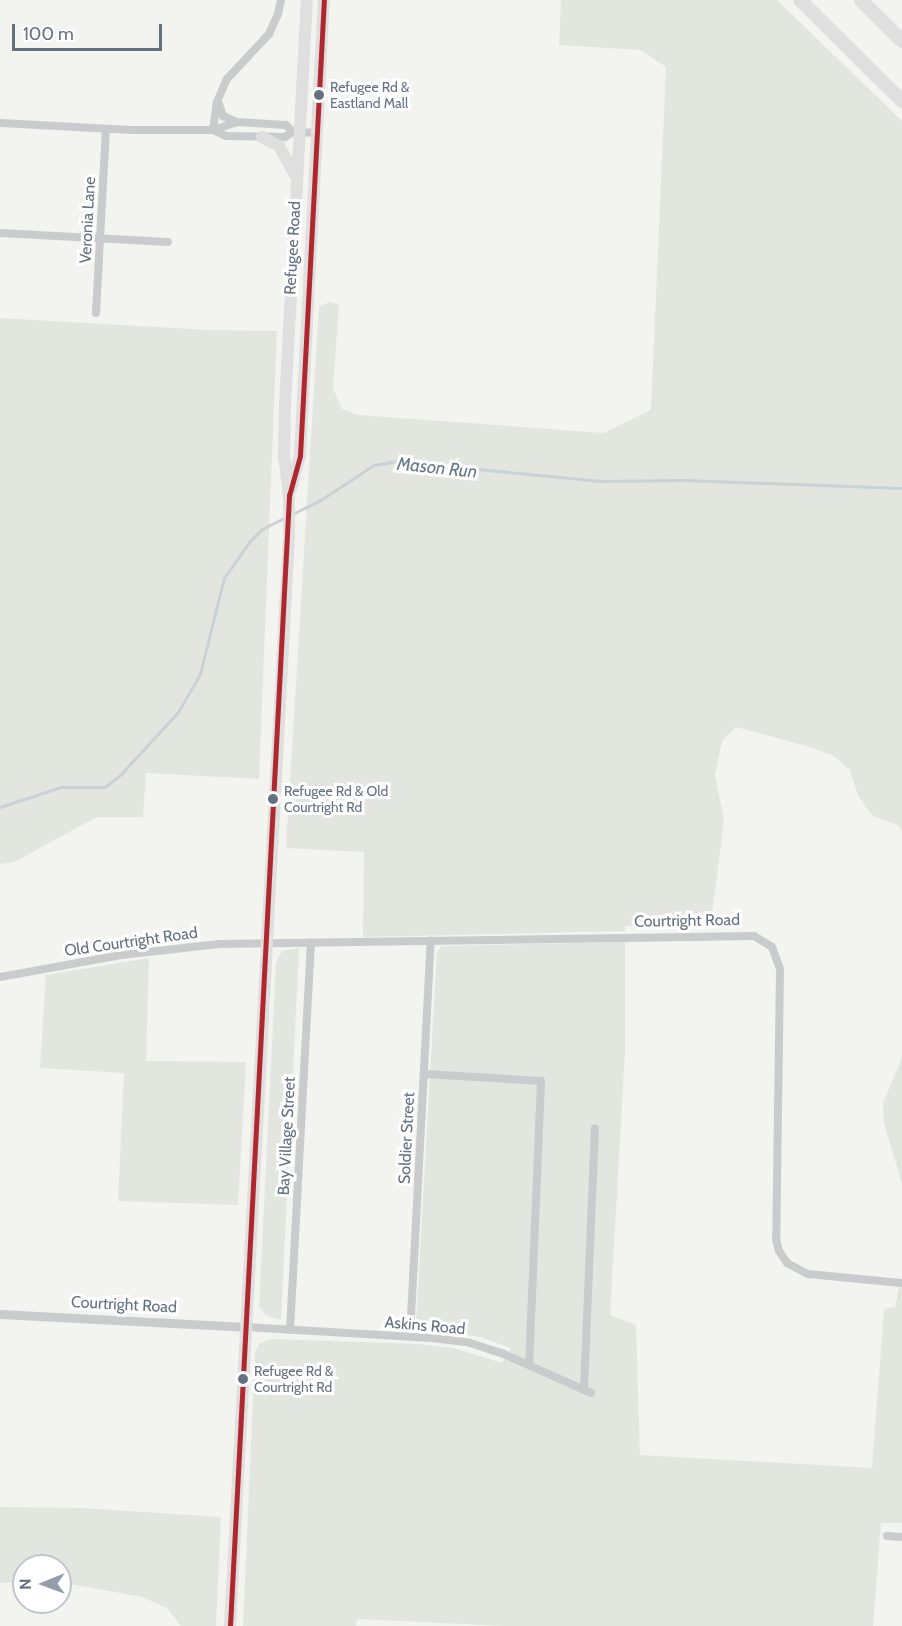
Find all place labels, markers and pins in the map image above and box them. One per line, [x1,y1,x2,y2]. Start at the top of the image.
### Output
place label: Refugee Rd & Eastland Mall [330,79,409,112]
marker: Refugee Rd & Eastland Mall [313,89,325,101]
place label: Refugee Rd & Old Courtright Rd [284,783,388,816]
marker: Refugee Rd & Old Courtright Rd [267,793,279,805]
place label: Refugee Rd & Courtright Rd [254,1363,333,1396]
marker: Refugee Rd & Courtright Rd [237,1373,249,1385]

